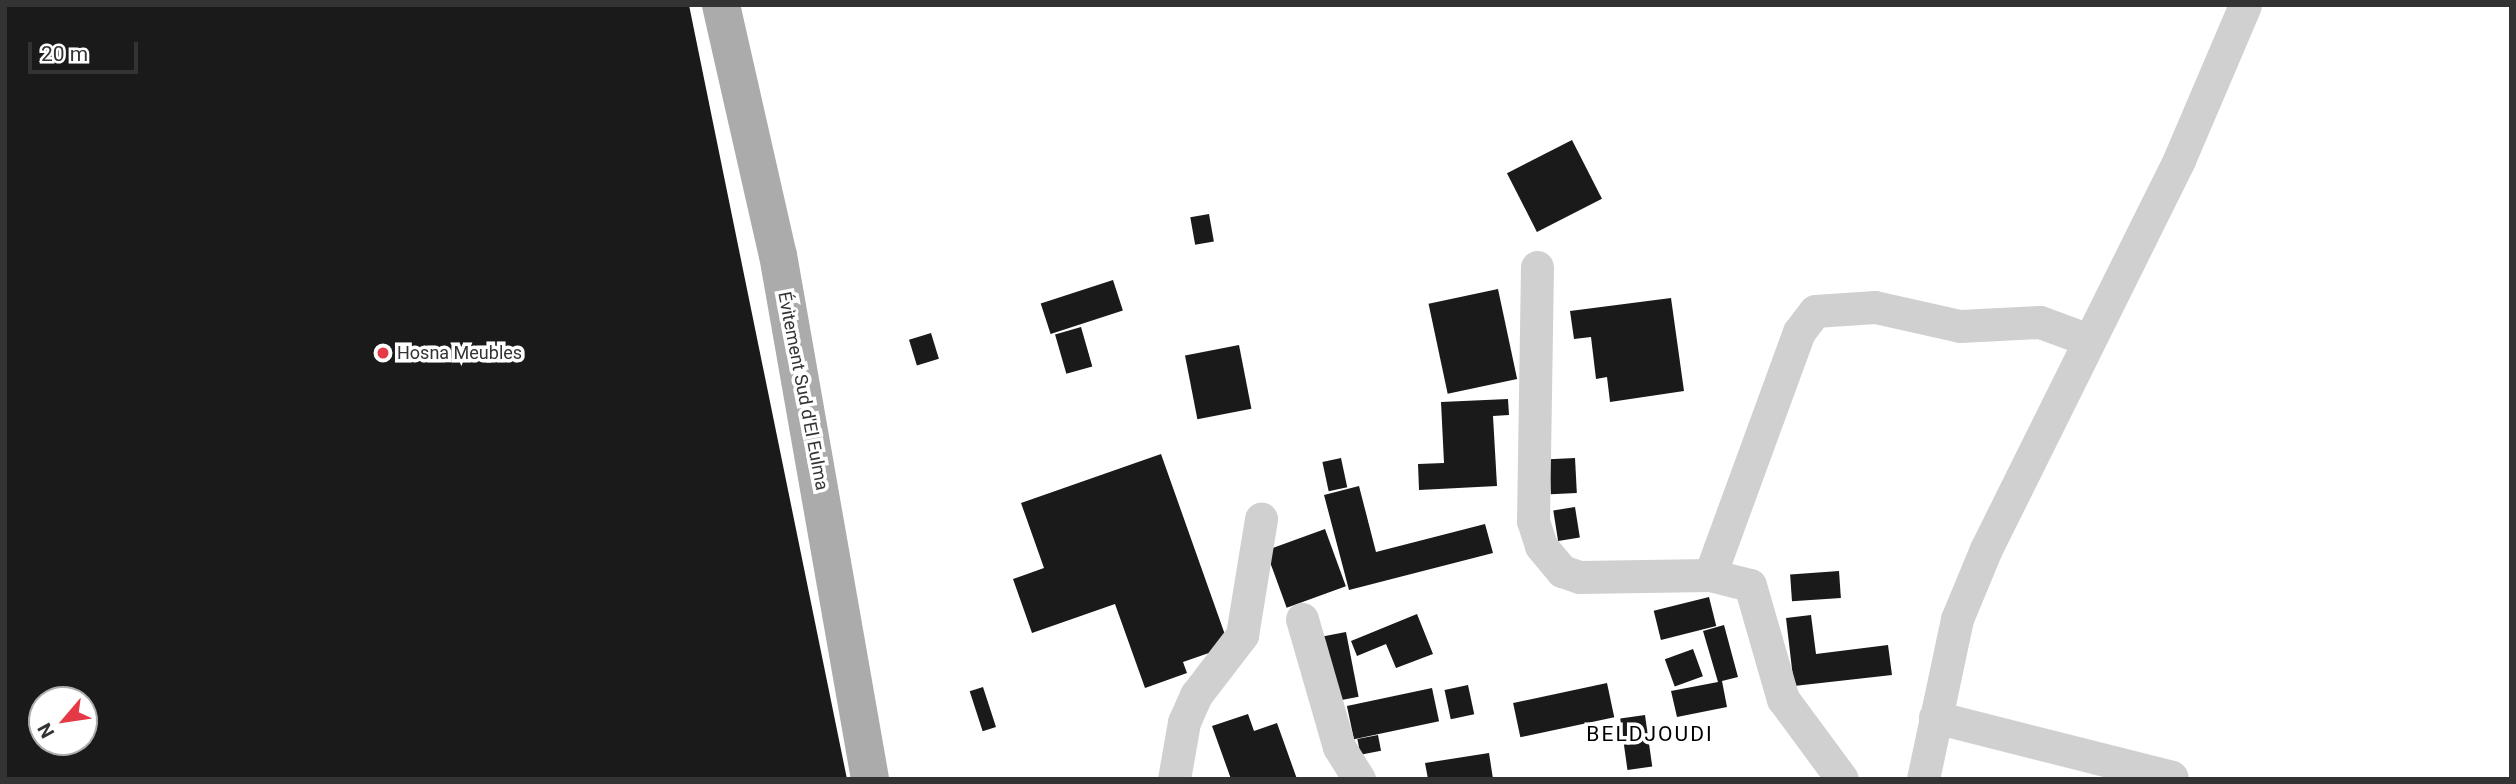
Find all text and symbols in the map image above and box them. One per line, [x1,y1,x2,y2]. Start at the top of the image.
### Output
scale bar [32,28,142,72]
text: 20 m [41,42,88,66]
street label: Évitement Sud d'El Eulma [773,290,833,492]
place label: Hosna Meubles [397,342,522,364]
marker: Hosna Meubles [375,345,391,361]
north arrow [28,686,98,756]
text: N [33,719,59,742]
district label: BELDJOUDI [1587,721,1713,747]

